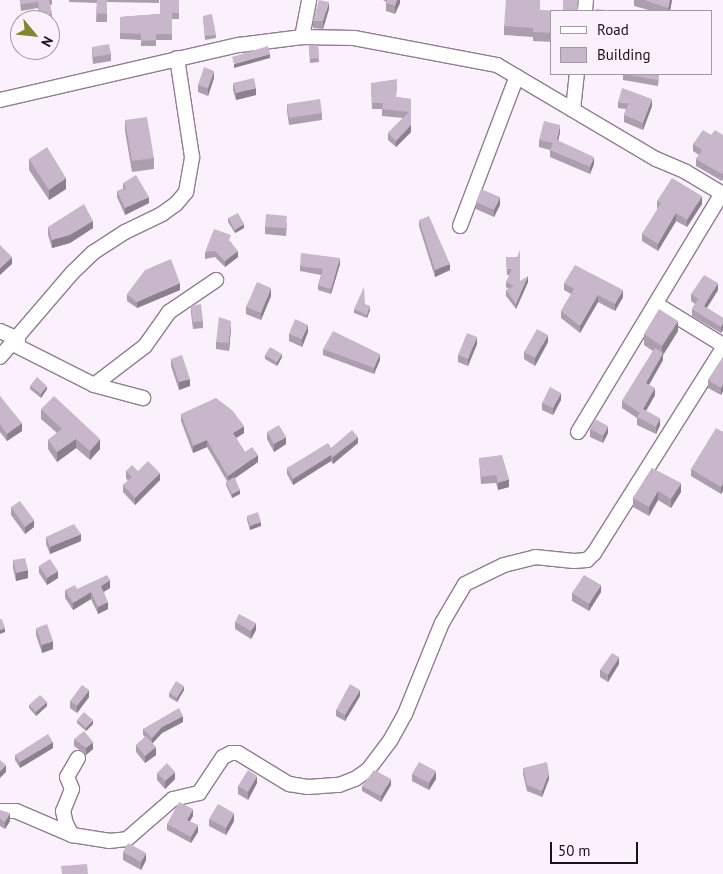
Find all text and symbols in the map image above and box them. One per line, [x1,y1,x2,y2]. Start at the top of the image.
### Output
north arrow [10,10,60,60]
legend [550,10,713,75]
text: Road [597,20,629,39]
text: N [37,33,57,50]
text: Building [597,45,651,64]
scale bar [553,832,640,864]
text: 50 m [558,841,591,860]

